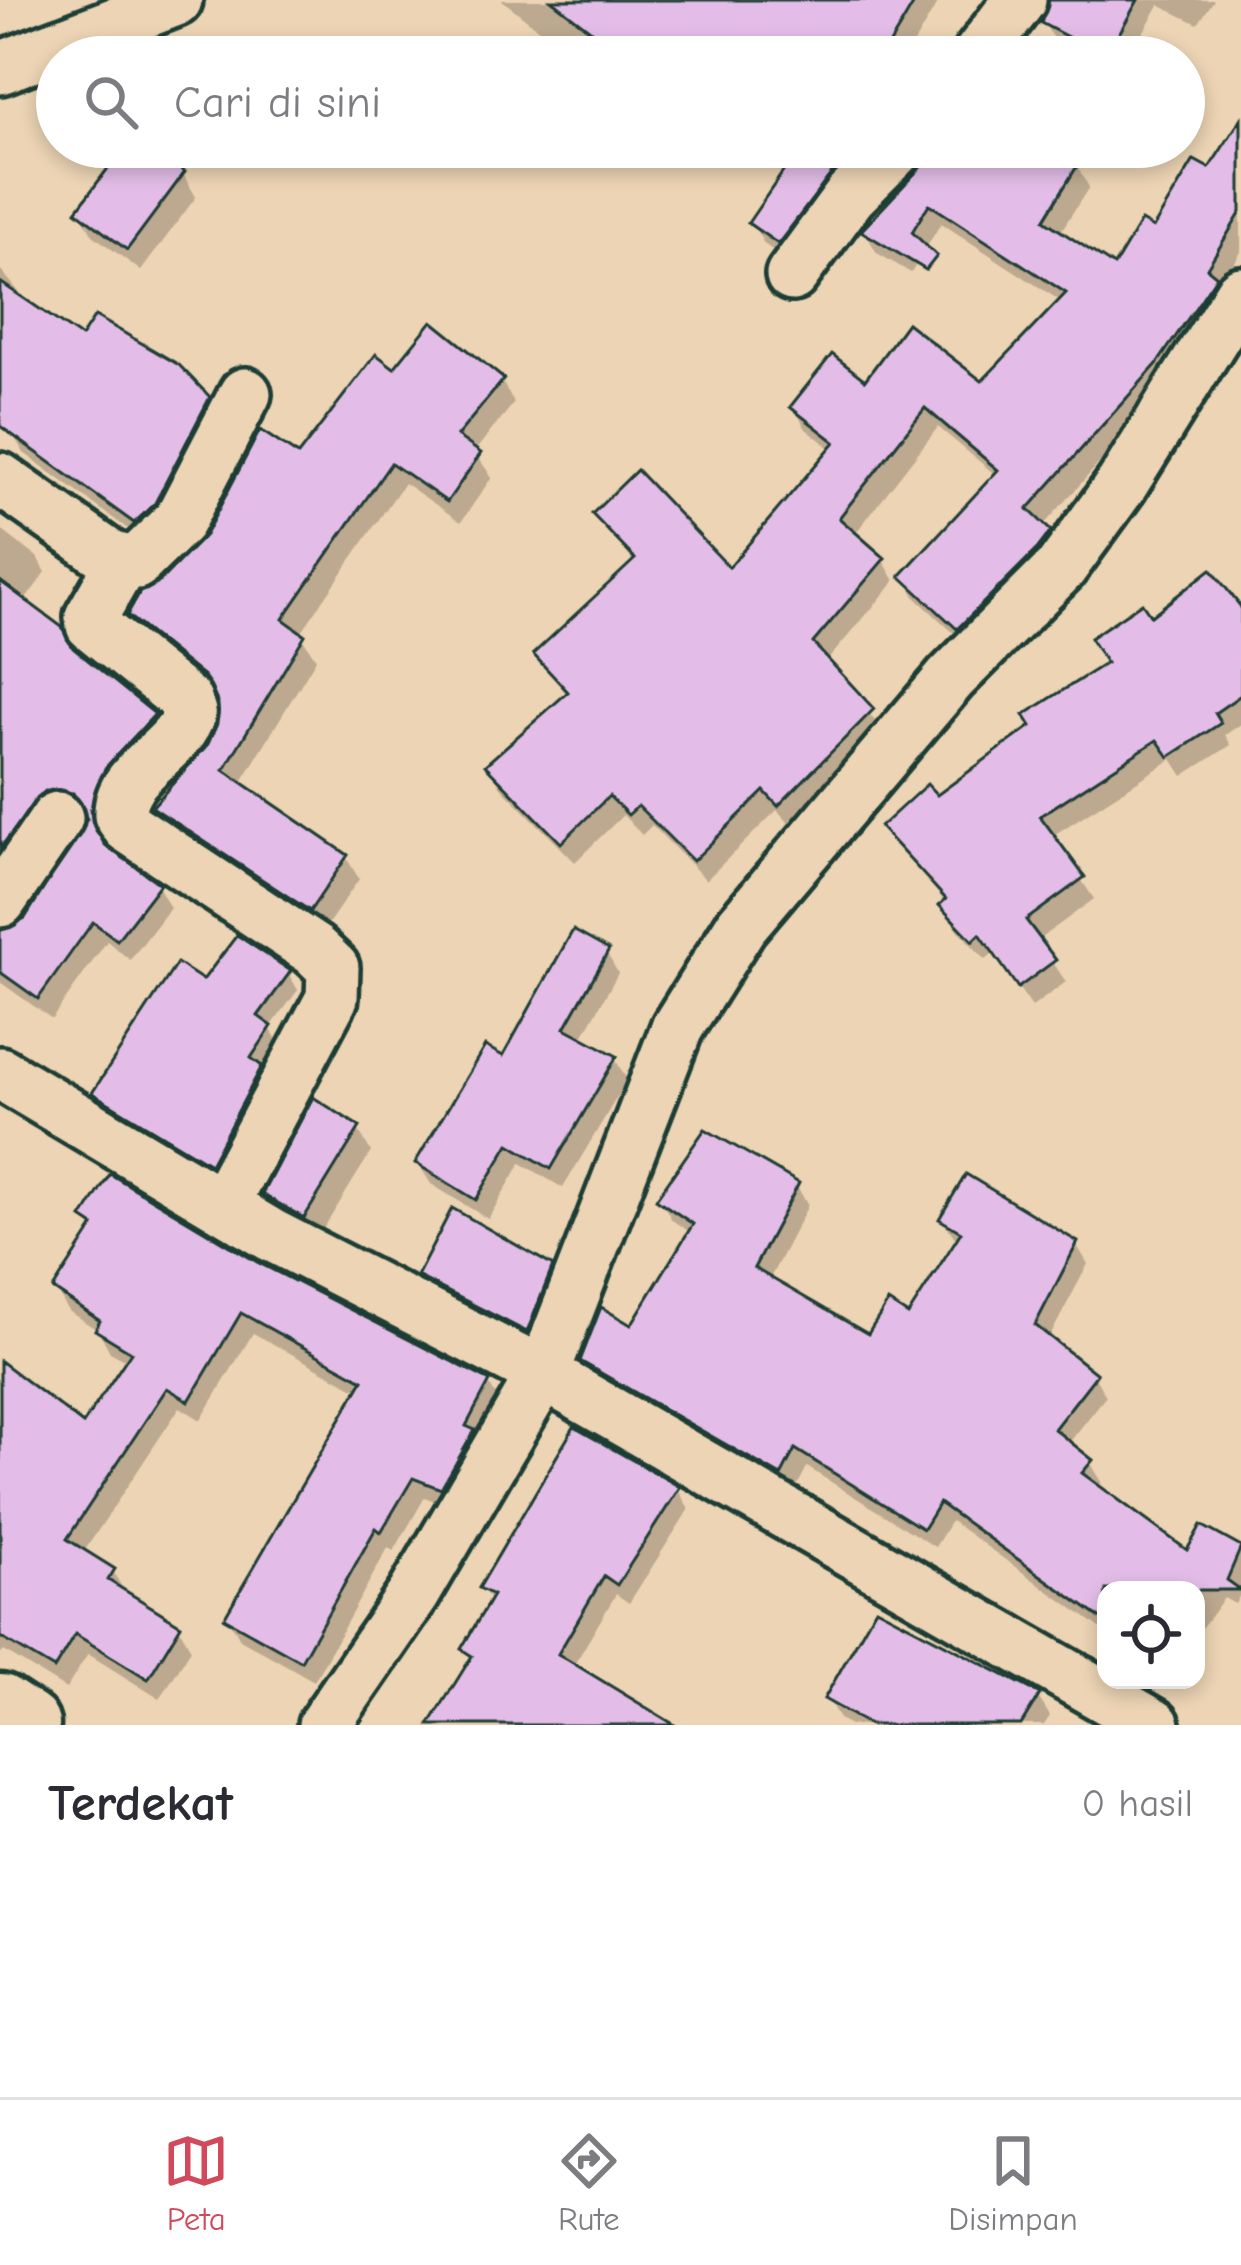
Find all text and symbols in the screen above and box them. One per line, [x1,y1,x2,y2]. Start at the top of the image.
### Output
search box [36,36,1205,168]
icon: search [78,69,144,135]
text: Cari di sini [174,76,381,128]
map controls [1097,1581,1205,1689]
button: locate [1097,1581,1205,1689]
text: Terdekat [48,1774,233,1833]
text: 0 hasil [1082,1781,1193,1826]
tab: Peta [163,2128,229,2238]
tab: Rute [556,2128,622,2238]
tab: Disimpan [948,2128,1078,2238]

